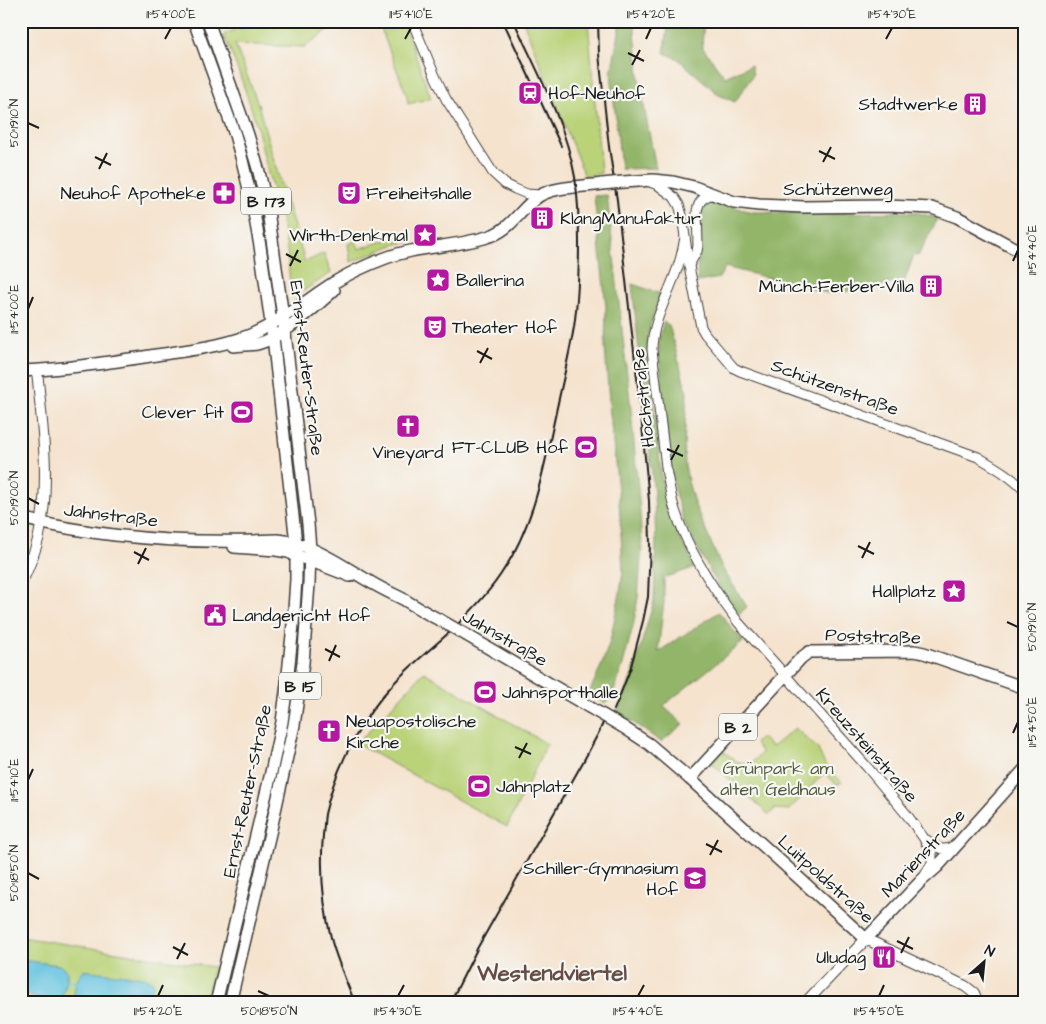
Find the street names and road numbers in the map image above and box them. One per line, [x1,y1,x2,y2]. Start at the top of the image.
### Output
street label: Schützenweg [783,177,893,203]
road number: B 173 [241,188,291,215]
street label: Ernst-Reuter-Straße [283,279,330,457]
street label: Hochstraße [626,347,661,449]
street label: Schützenstraße [768,353,902,422]
street label: Jahnstraße [62,497,160,534]
street label: Jahnstraße [458,604,552,673]
street label: Poststraße [825,622,922,651]
road number: B 15 [279,672,321,699]
street label: Kreuzsteinstraße [810,683,924,808]
street label: Ernst-Reuter-Straße [217,702,278,880]
road number: B 2 [719,714,757,740]
street label: Marienstraße [876,803,971,903]
street label: Luitpoldstraße [772,829,879,930]

